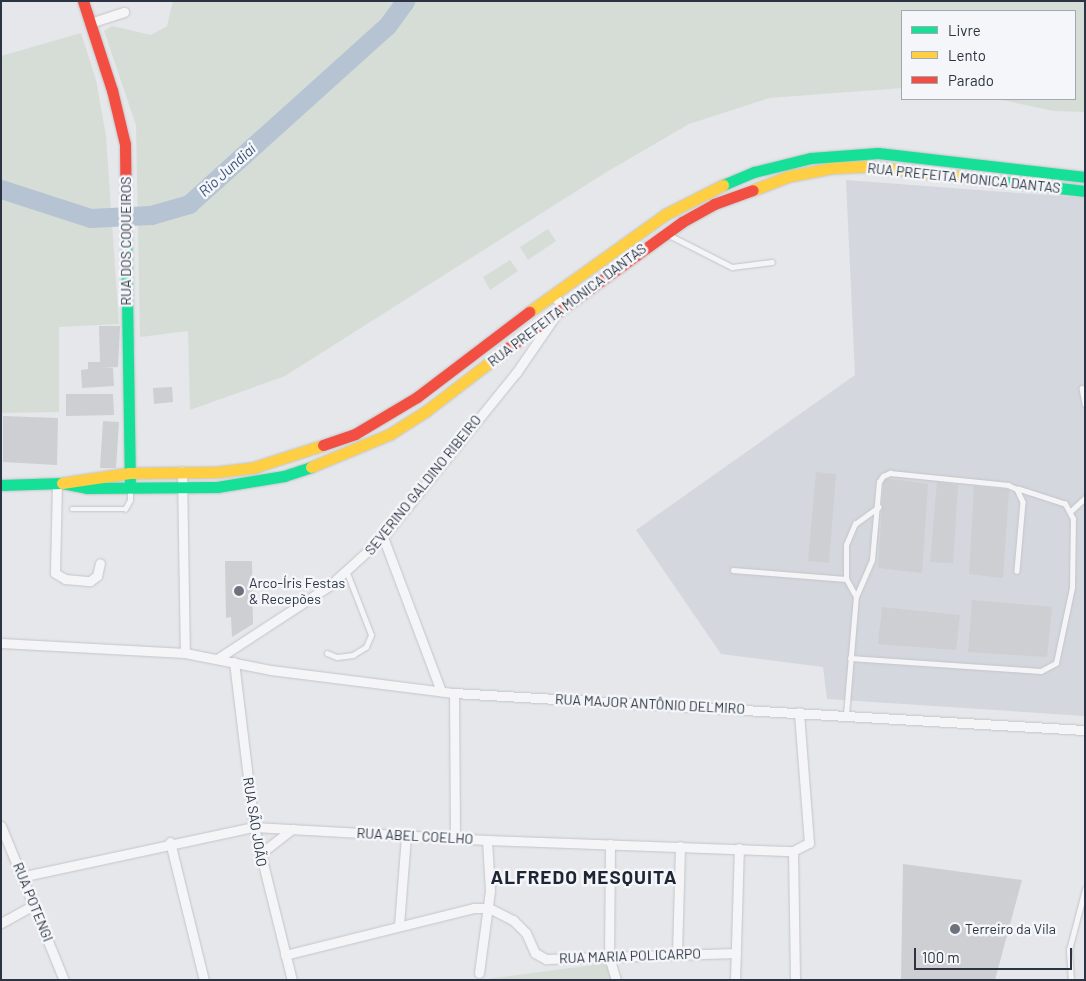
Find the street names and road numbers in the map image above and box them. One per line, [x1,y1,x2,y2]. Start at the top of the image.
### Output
street label: RUA PREFEITA MONICA DANTAS [867,160,1061,196]
street label: RUA DOS COQUEIROS [118,176,134,306]
street label: RUA PREFEITA MONICA DANTAS [485,240,649,370]
street label: SEVERINO GALDINO RIBEIRO [361,412,485,558]
street label: RUA MAJOR ANTÔNIO DELMIRO [555,691,745,717]
street label: RUA SÃO JOÃO [240,776,270,868]
street label: RUA ABEL COELHO [356,825,474,847]
street label: RUA POTENGI [10,860,56,944]
street label: RUA MARIA POLICARPO [559,945,701,967]

